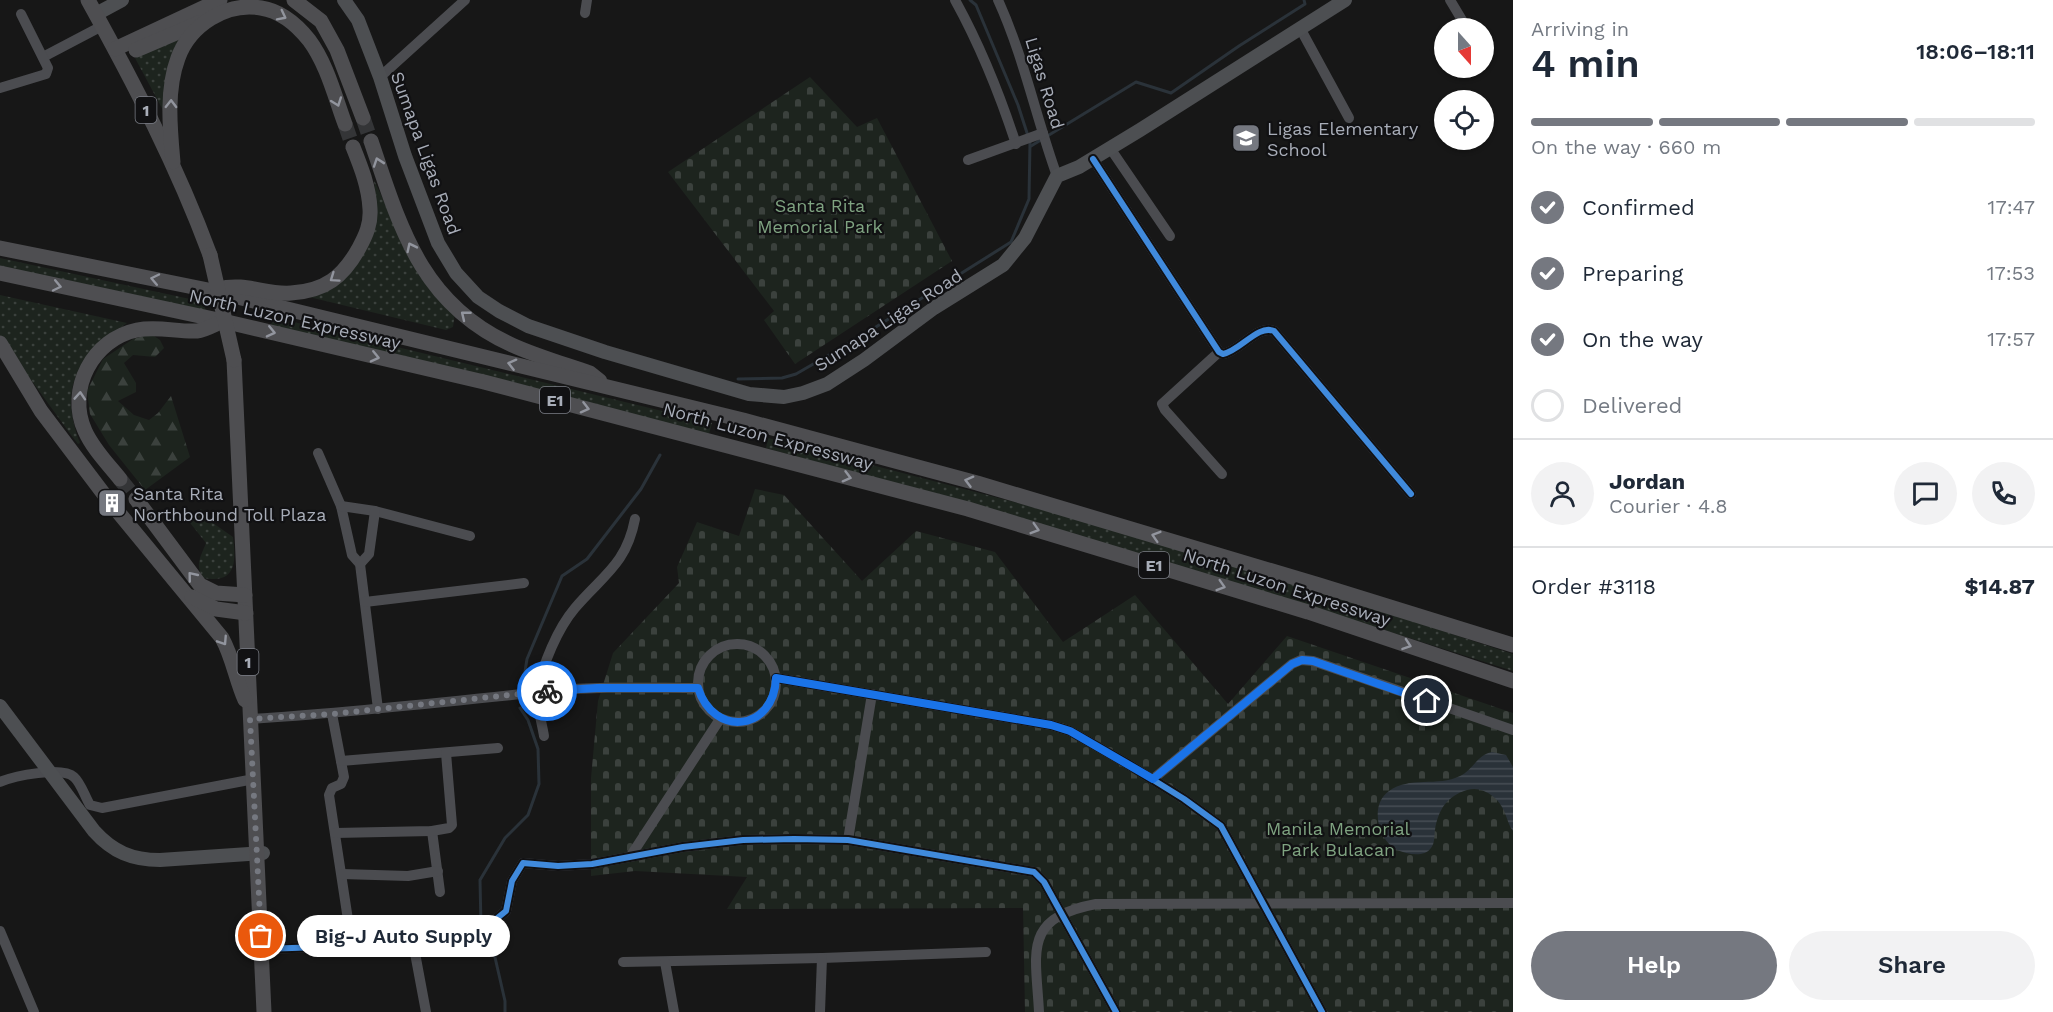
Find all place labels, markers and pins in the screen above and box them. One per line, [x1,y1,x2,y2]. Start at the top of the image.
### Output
place label: Ligas Elementary School [1267,118,1419,160]
school or university icon: Ligas Elementary School [1230,122,1262,154]
place label: Santa Rita Northbound Toll Plaza [133,483,326,525]
building icon: Santa Rita Northbound Toll Plaza [96,487,128,519]
pin [1401,675,1452,726]
pin [235,910,286,961]
callout: Big-J Auto Supply [297,915,510,957]

